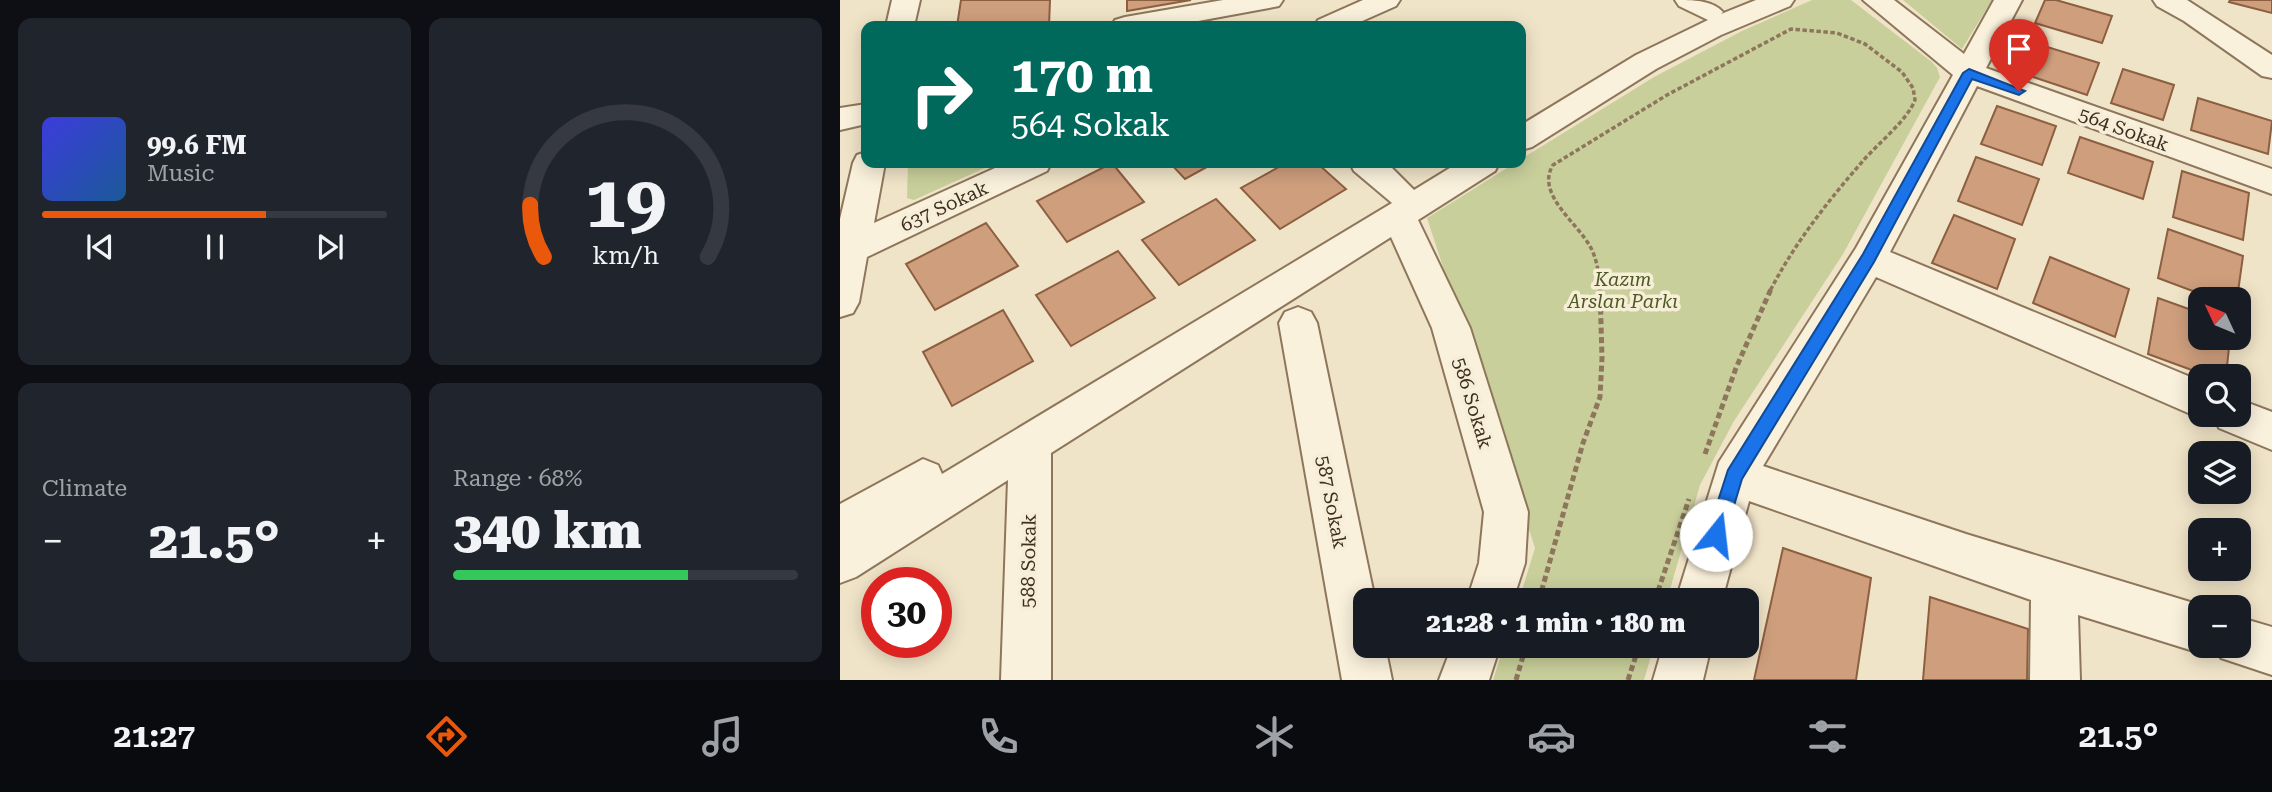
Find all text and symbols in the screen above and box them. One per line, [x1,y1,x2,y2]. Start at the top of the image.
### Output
pin [1989,19,2049,91]
icon: arrive [2000,30,2038,68]
text: 170 m [1011,47,1153,104]
icon: right [896,49,987,140]
street label: 564 Sokak [2076,103,2172,156]
text: 564 Sokak [1011,106,1170,144]
text: 99.6 FM [147,130,247,160]
text: Music [147,160,214,187]
text: 19 [585,161,666,246]
street label: 637 Sokak [897,176,992,237]
icon: previous [81,228,119,266]
icon: pause [196,228,234,266]
icon: next [311,228,349,266]
text: km/h [592,241,659,270]
park label: Kazım Arslan Parkı [1567,268,1678,313]
north arrow [2188,287,2250,350]
map controls [2188,287,2251,658]
street label: 586 Sokak [1448,355,1497,452]
button: search [2188,364,2251,427]
button: layers [2188,441,2251,504]
street label: 587 Sokak [1311,454,1352,551]
text: Range · 68% [453,465,582,492]
text: Climate [42,475,127,502]
position arrow [1679,498,1753,572]
text: 340 km [453,500,641,561]
text: 21.5° [149,510,280,571]
street label: 588 Sokak [1016,514,1041,608]
button: + [2188,518,2251,581]
text: − [42,519,63,563]
text: + [366,519,387,563]
speed limit sign: 30 [861,567,952,658]
button: − [2188,595,2251,658]
text: 21:28 · 1 min · 180 m [1426,608,1686,638]
icon: directions [422,712,471,761]
icon: music [698,712,747,761]
icon: phone [974,712,1023,761]
icon: climate [1250,712,1299,761]
icon: car [1527,712,1576,761]
icon: filters [1803,712,1852,761]
text: 21:27 [114,717,195,755]
text: 21.5° [2079,717,2158,755]

